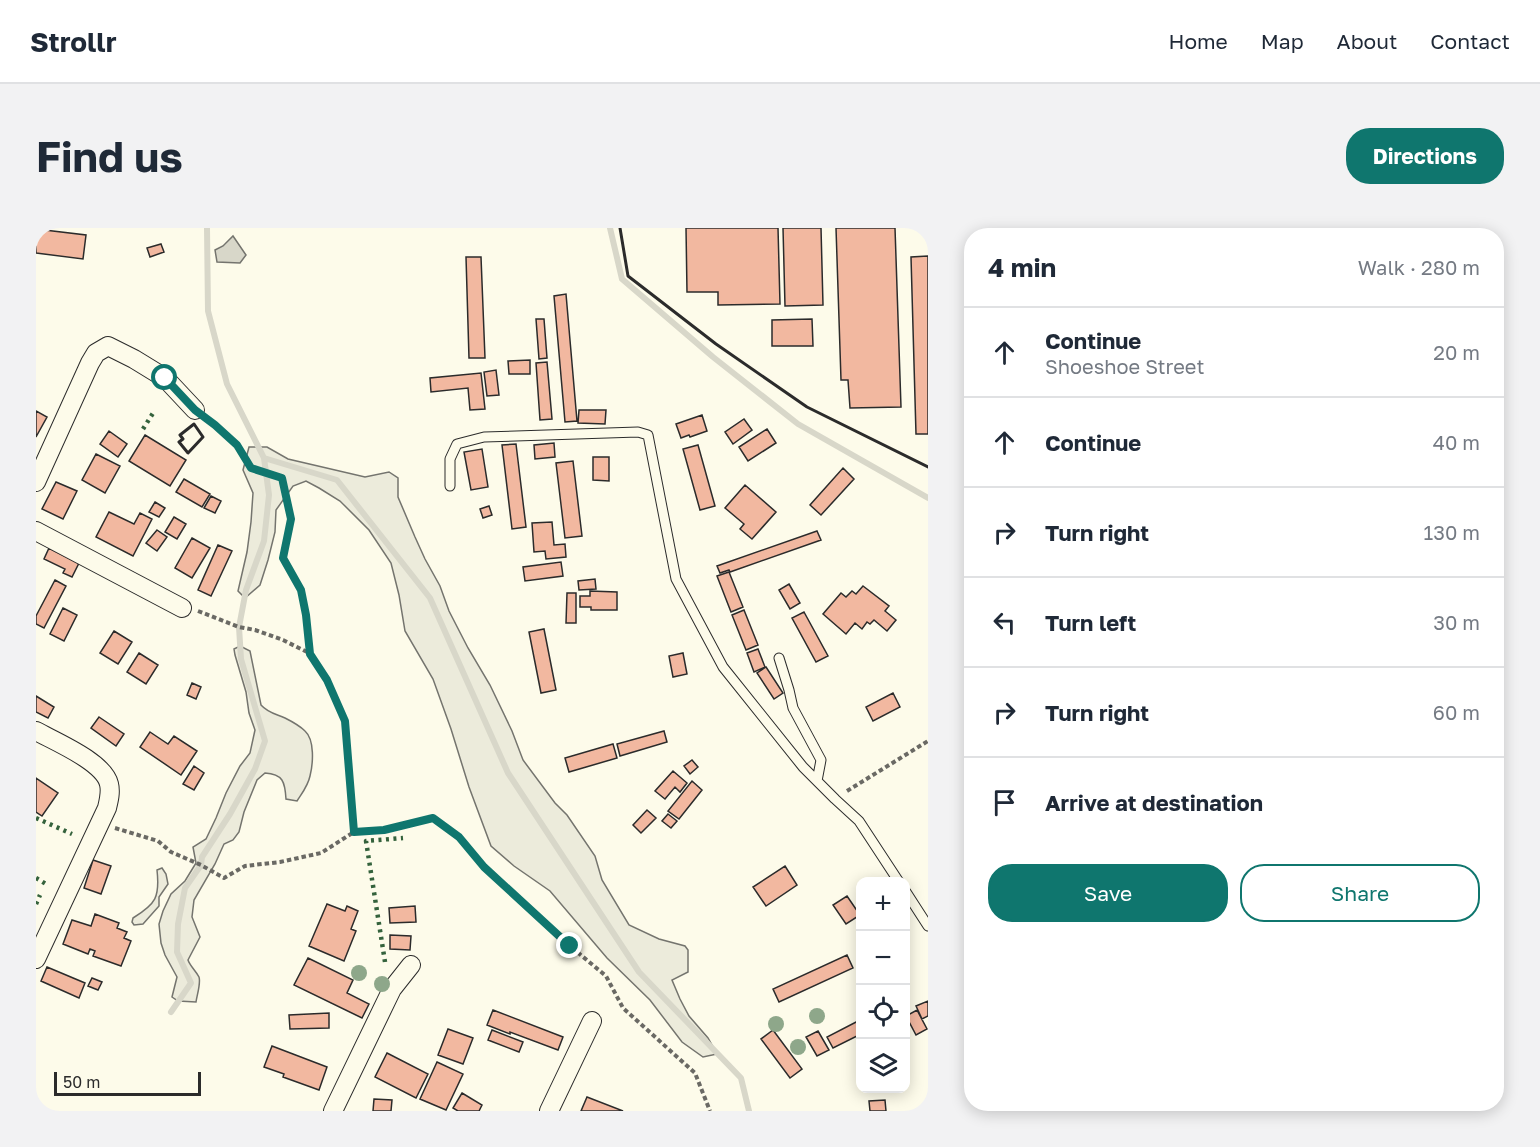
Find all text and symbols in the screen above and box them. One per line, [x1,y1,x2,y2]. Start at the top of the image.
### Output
text: Strollr [30,25,117,58]
text: Home [1168,28,1228,54]
text: Map [1261,28,1304,54]
text: About [1337,28,1397,54]
text: Contact [1430,28,1510,54]
button: Directions [1346,128,1504,184]
text: Find us [36,131,183,181]
text: 4 min [988,252,1056,283]
text: Walk · 280 m [1358,255,1480,279]
text: Continue [1045,327,1141,354]
icon: ahead [988,336,1021,369]
text: 20 m [1433,340,1480,364]
text: Shoeshoe Street [1045,354,1204,378]
route start [151,364,177,390]
icon: ahead [988,426,1021,459]
text: Continue [1045,429,1141,456]
text: 40 m [1433,430,1480,454]
icon: right [988,516,1021,549]
text: Turn right [1045,519,1149,546]
text: 130 m [1424,520,1480,544]
icon: left [988,606,1021,639]
text: Turn left [1045,609,1136,636]
text: 30 m [1433,610,1480,634]
icon: right [988,696,1021,729]
text: Turn right [1045,699,1149,726]
text: 60 m [1433,700,1480,724]
icon: arrive [988,786,1021,819]
text: Arrive at destination [1045,789,1263,816]
button: Save [988,864,1228,922]
button: Share [1240,864,1480,922]
map controls [856,877,910,1093]
button: + [856,877,910,931]
button: − [856,931,910,985]
route end [556,932,582,958]
button: locate [856,985,910,1039]
button: layers [856,1039,910,1093]
scale bar [54,1069,201,1096]
text: 50 m [63,1072,100,1092]

